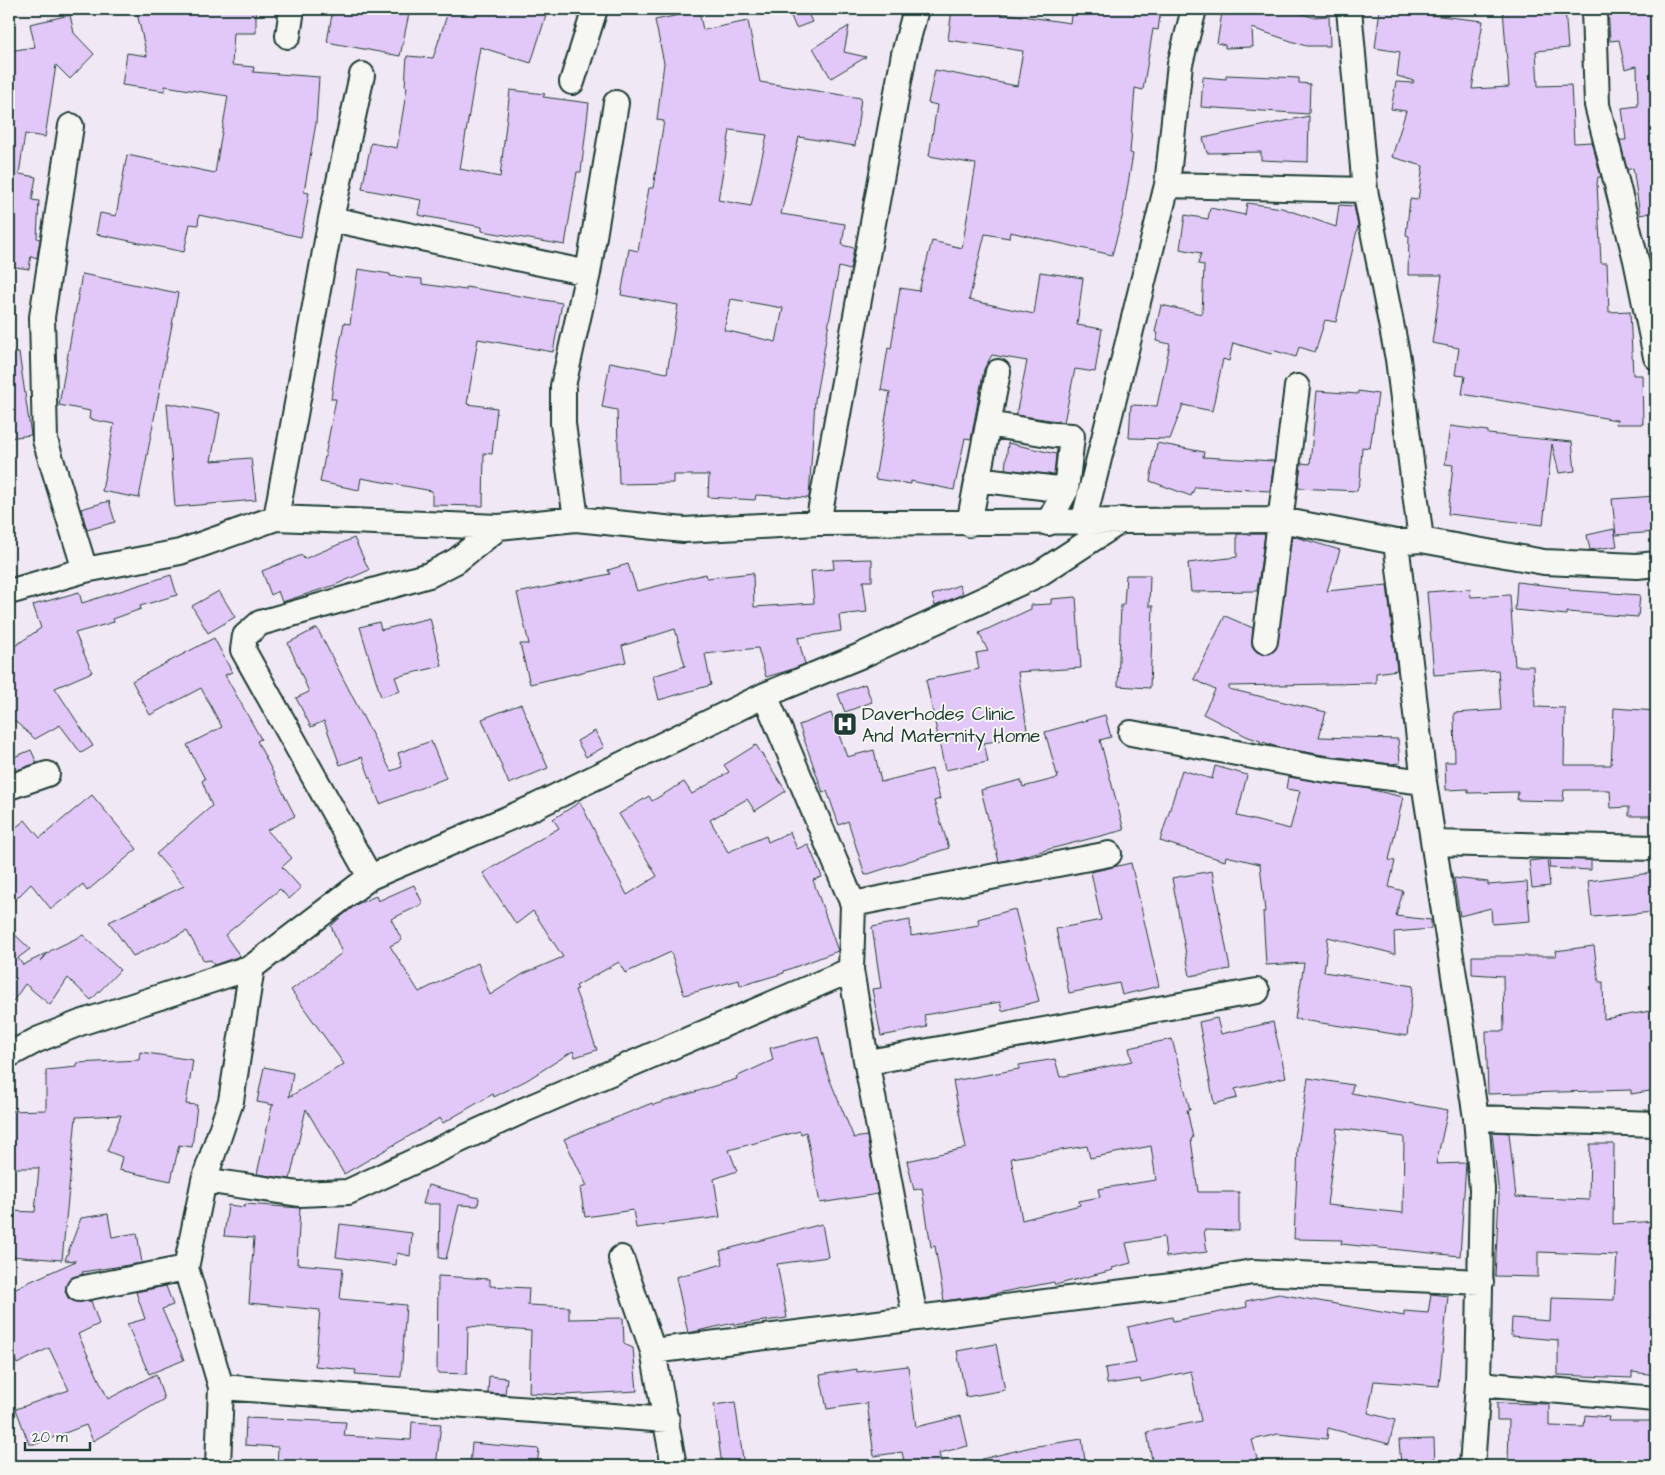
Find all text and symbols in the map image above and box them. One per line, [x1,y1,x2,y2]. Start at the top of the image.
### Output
place label: Daverhodes Clinic And Maternity Home [862,701,1040,751]
hospital icon: Daverhodes Clinic And Maternity Home [832,711,858,737]
scale bar [25,1420,90,1452]
text: 20 m [32,1427,68,1448]

